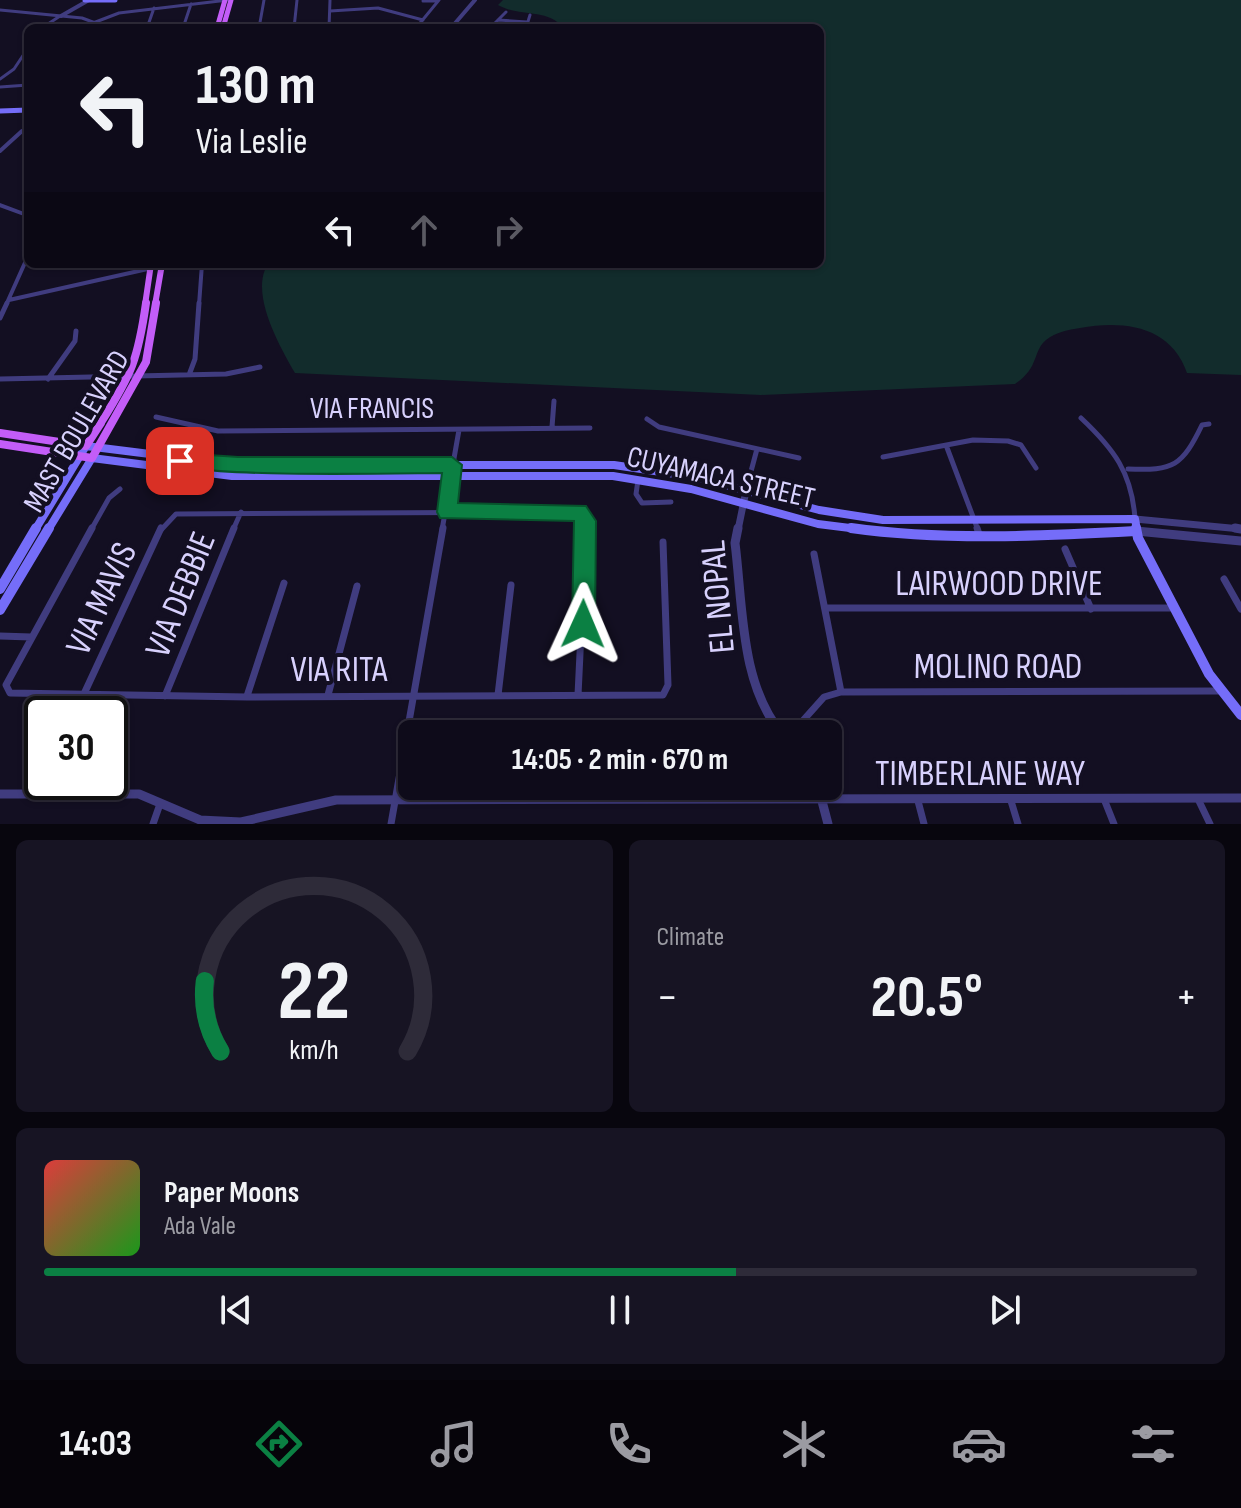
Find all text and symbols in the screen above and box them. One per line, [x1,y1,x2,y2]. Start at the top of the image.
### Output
text: 130 m [196,53,316,120]
icon: left [64,56,168,160]
text: Via Leslie [196,121,307,164]
icon: left [318,208,362,252]
icon: ahead [402,208,446,252]
icon: right [486,208,530,252]
street label: MAST BOULEVARD [16,344,138,519]
street label: VIA FRANCIS [310,391,434,427]
pin [146,427,214,495]
icon: arrive [158,439,202,483]
street label: CUYAMACA STREET [623,439,818,517]
street label: VIA DEBBIE [137,526,226,664]
street label: VIA MAVIS [58,536,147,662]
street label: EL NOPAL [692,539,745,655]
street label: LAIRWOOD DRIVE [895,563,1103,606]
position arrow [541,582,625,666]
street label: MOLINO ROAD [914,646,1082,689]
street label: VIA RITA [290,649,388,692]
speed limit sign: 30 [24,696,128,800]
text: 14:05 · 2 min · 670 m [512,742,728,778]
street label: TIMBERLANE WAY [875,753,1085,796]
text: Climate [657,922,724,953]
text: 22 [278,943,351,1043]
text: 20.5° [871,962,983,1034]
text: − [657,971,678,1024]
text: + [1175,971,1197,1024]
text: km/h [290,1033,339,1068]
text: Paper Moons [164,1175,299,1211]
text: Ada Vale [164,1211,236,1242]
icon: previous [214,1288,258,1332]
icon: pause [598,1288,642,1332]
icon: next [983,1288,1027,1332]
icon: directions [251,1416,307,1472]
icon: music [426,1416,482,1472]
icon: phone [601,1416,657,1472]
icon: climate [776,1416,832,1472]
icon: car [951,1416,1007,1472]
icon: filters [1125,1416,1181,1472]
text: 14:03 [59,1423,132,1466]

